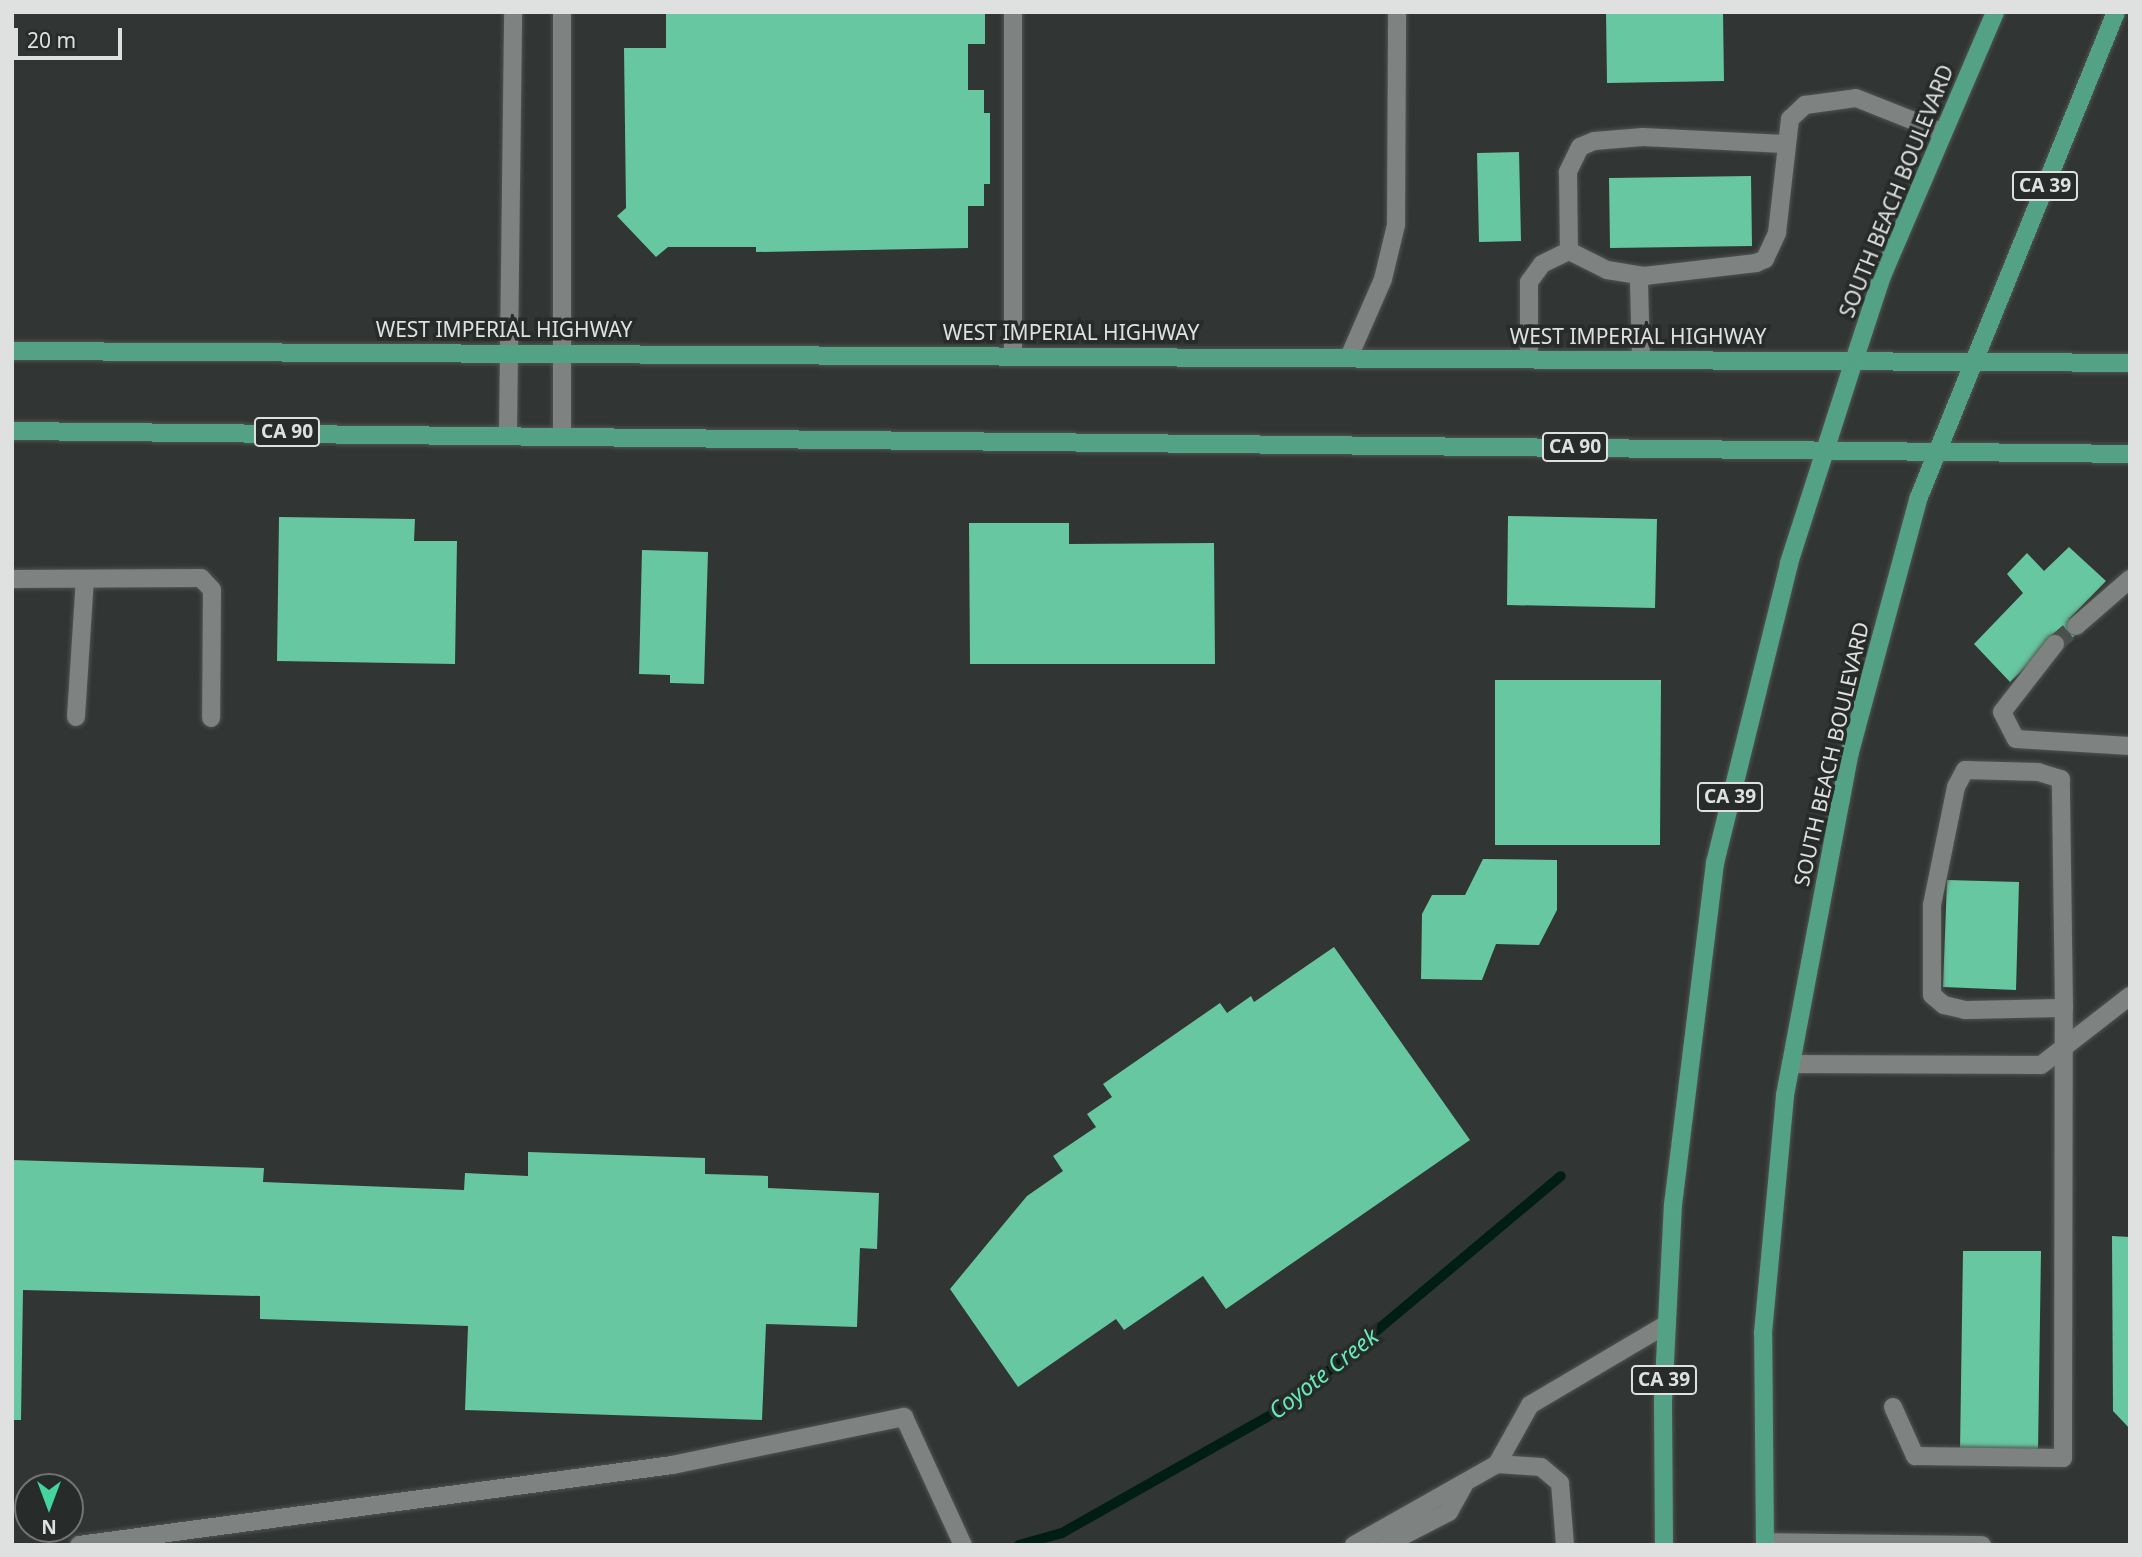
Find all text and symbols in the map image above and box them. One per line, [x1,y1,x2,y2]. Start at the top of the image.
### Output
scale bar [18,14,126,58]
text: 20 m [27,26,76,54]
street label: SOUTH BEACH BOULEVARD [1834,61,1958,321]
road number: CA 39 [2012,170,2078,202]
street label: WEST IMPERIAL HIGHWAY [376,316,632,342]
street label: WEST IMPERIAL HIGHWAY [943,319,1199,345]
street label: WEST IMPERIAL HIGHWAY [1510,323,1766,349]
road number: CA 90 [254,416,320,448]
road number: CA 90 [1542,432,1608,462]
street label: SOUTH BEACH BOULEVARD [1788,620,1874,888]
road number: CA 39 [1697,782,1763,812]
water label: Coyote Creek [1263,1322,1383,1424]
road number: CA 39 [1631,1364,1697,1396]
north arrow [14,1473,84,1543]
text: N [41,1514,57,1540]

